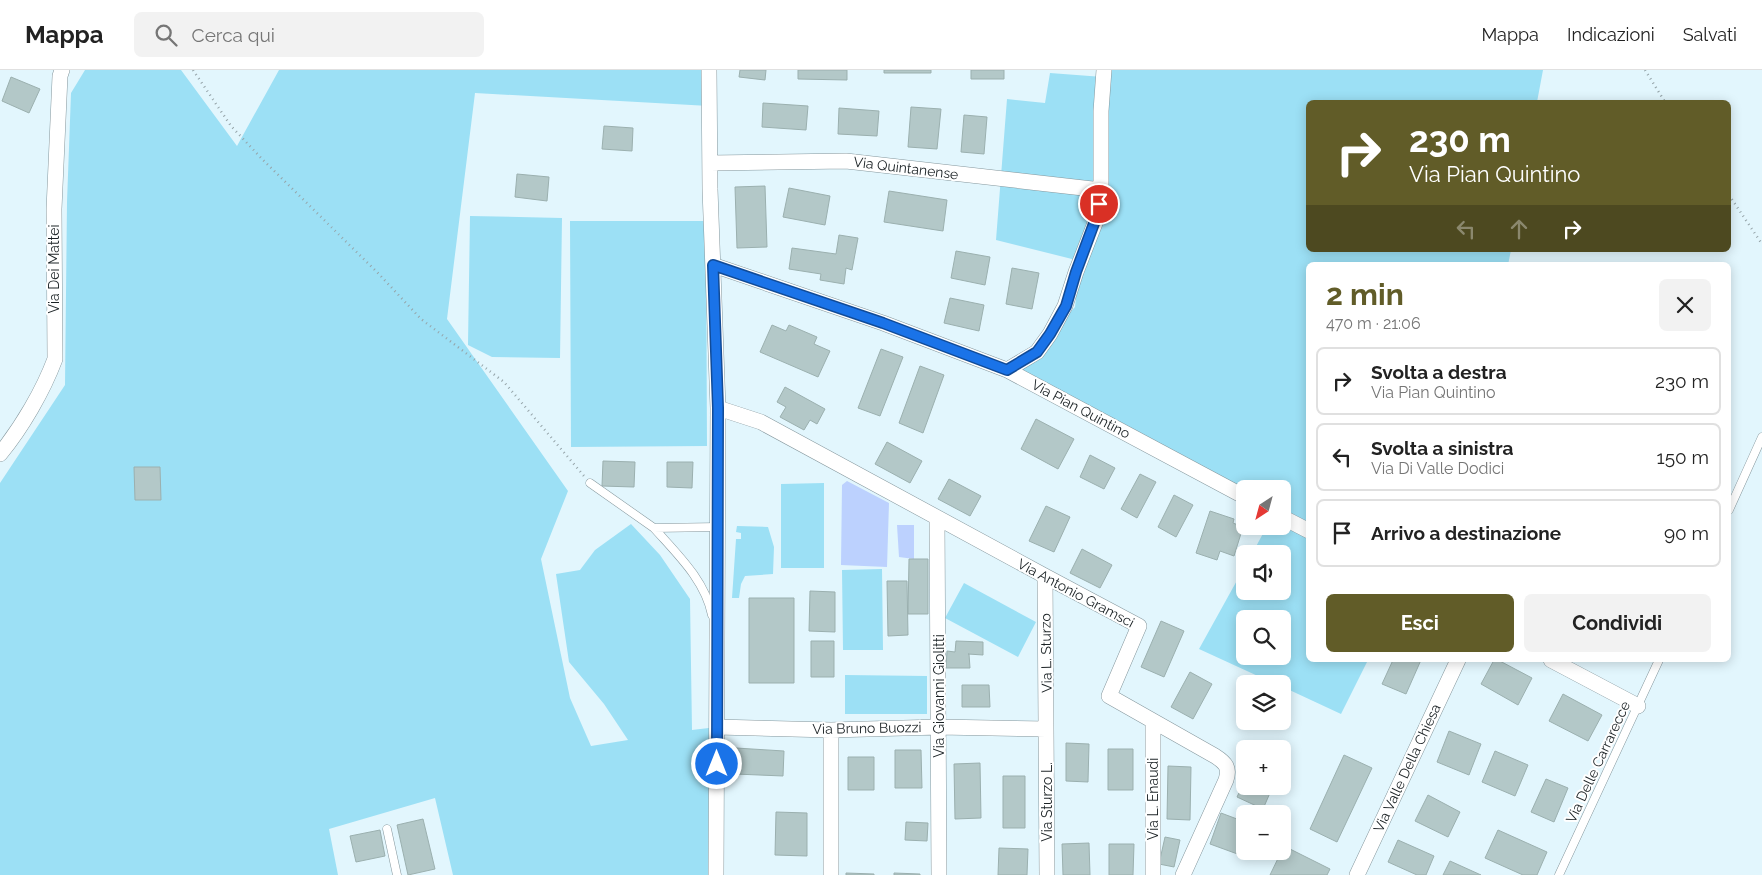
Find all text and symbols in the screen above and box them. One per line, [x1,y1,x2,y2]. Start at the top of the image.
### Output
search box [134,12,484,57]
text: Mappa [25,20,104,49]
icon: search [152,21,180,49]
text: Cerca qui [192,24,275,46]
text: Mappa [1481,24,1539,45]
text: Indicazioni [1567,24,1655,45]
text: Salvati [1683,24,1737,45]
text: 230 m [1409,119,1511,160]
icon: right [1326,120,1391,185]
street label: Via Quintanense [853,154,959,182]
text: Via Pian Quintino [1409,161,1580,187]
pin [1078,183,1120,225]
icon: arrive [1085,190,1113,218]
icon: left [1452,215,1480,243]
icon: ahead [1505,215,1533,243]
icon: right [1558,215,1586,243]
street label: Via Dei Mattei [46,225,62,313]
text: 2 min [1326,277,1404,312]
button: close [1659,279,1711,331]
text: 470 m · 21:06 [1326,314,1421,333]
text: Svolta a destra [1371,361,1507,383]
icon: right [1328,367,1356,395]
text: 230 m [1655,370,1709,392]
street label: Via Pian Quintino [1029,376,1133,442]
text: Via Pian Quintino [1371,383,1496,402]
text: Svolta a sinistra [1371,437,1513,459]
icon: left [1328,443,1356,471]
text: 150 m [1657,446,1709,468]
text: Via Di Valle Dodici [1371,459,1504,478]
north arrow [1236,480,1291,535]
map controls [1236,480,1291,860]
icon: arrive [1328,519,1356,547]
text: Arrivo a destinazione [1371,522,1561,544]
text: 90 m [1664,522,1709,544]
button: sound [1236,545,1291,600]
street label: Via Antonio Gramsci [1015,555,1137,631]
button: Esci [1326,594,1514,652]
button: Condividi [1524,594,1711,652]
button: search [1236,610,1291,665]
street label: Via L. Sturzo [1037,613,1055,693]
street label: Via Giovanni Giolitti [931,634,947,758]
button: layers [1236,675,1291,730]
street label: Via Delle Carrarecce [1563,699,1633,825]
street label: Via Valle Della Chiesa [1370,701,1444,835]
street label: Via Bruno Buozzi [812,719,922,737]
position arrow [690,737,742,789]
button: + [1236,740,1291,795]
street label: Via L. Enaudi [1145,758,1161,840]
street label: Via Sturzo L. [1039,762,1055,842]
button: − [1236,805,1291,860]

